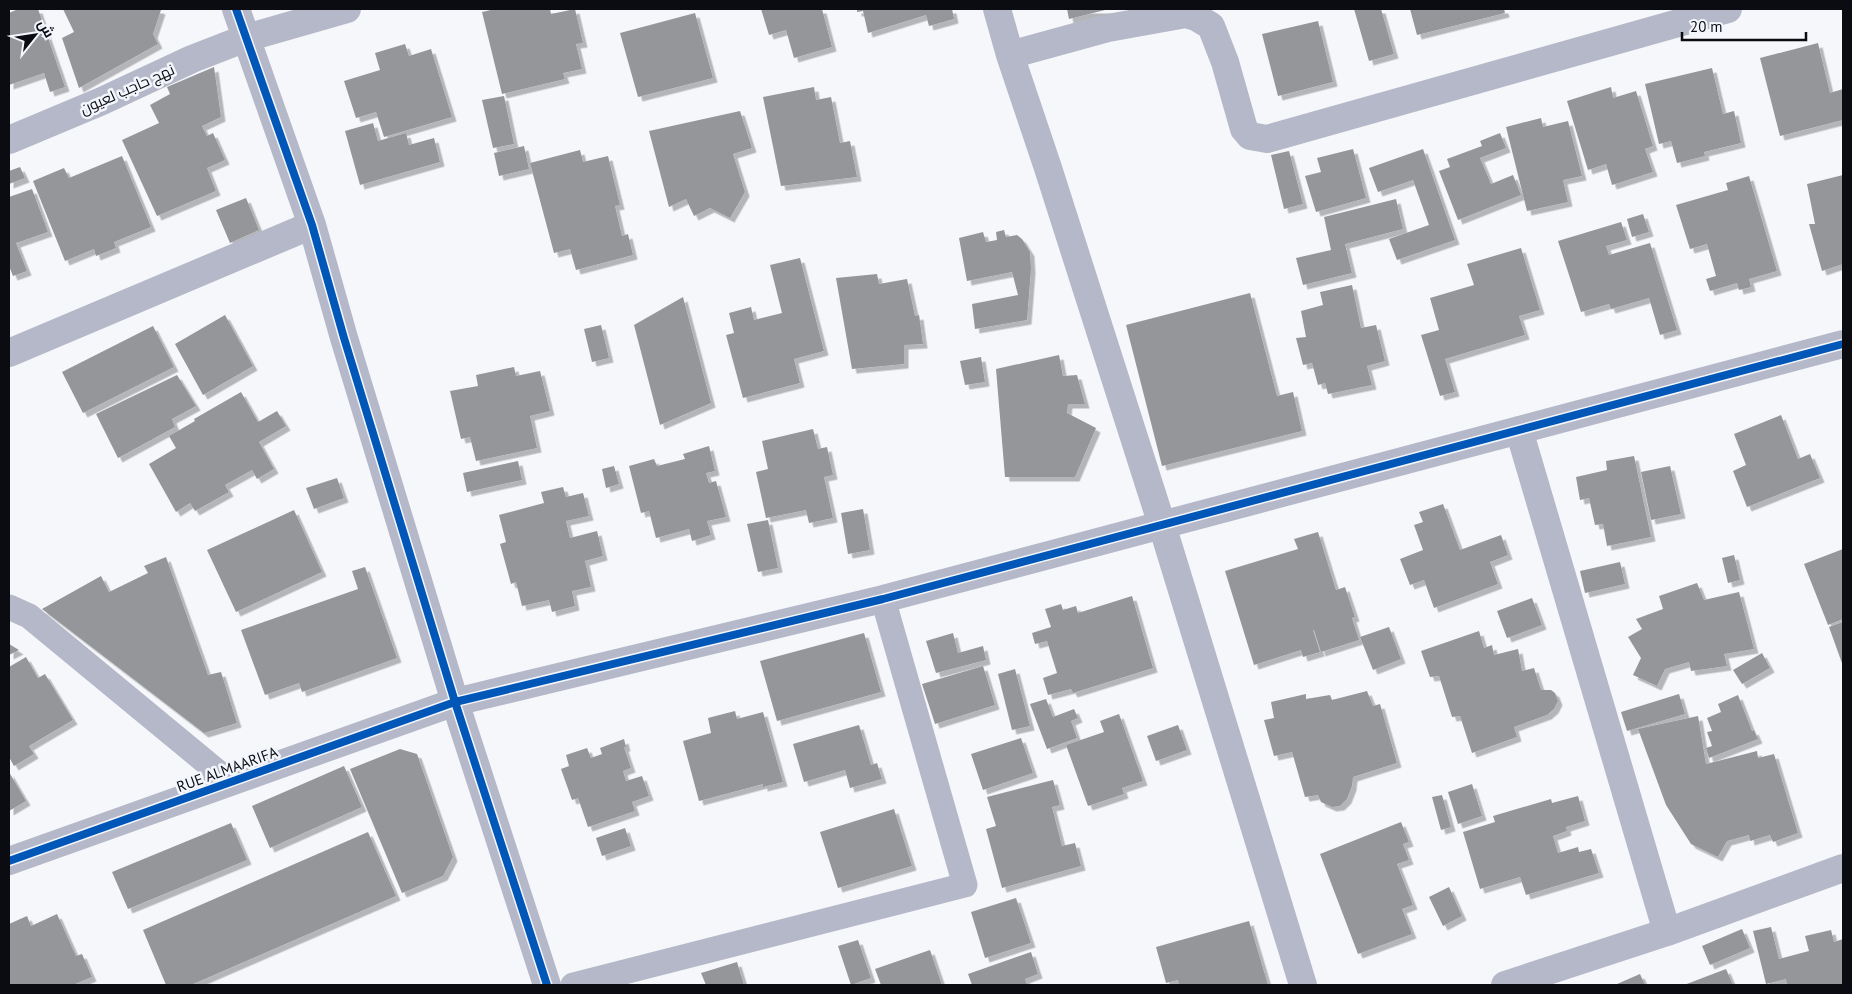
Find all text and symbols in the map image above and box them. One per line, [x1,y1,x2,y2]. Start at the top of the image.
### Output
north arrow [10,10,60,60]
scale bar [1682,10,1806,42]
text: ش [34,16,59,41]
text: 20 m [1690,17,1723,36]
street label: نهج حاجب لعيون [77,60,178,120]
street label: RUE ALMAARIFA [174,742,280,796]

